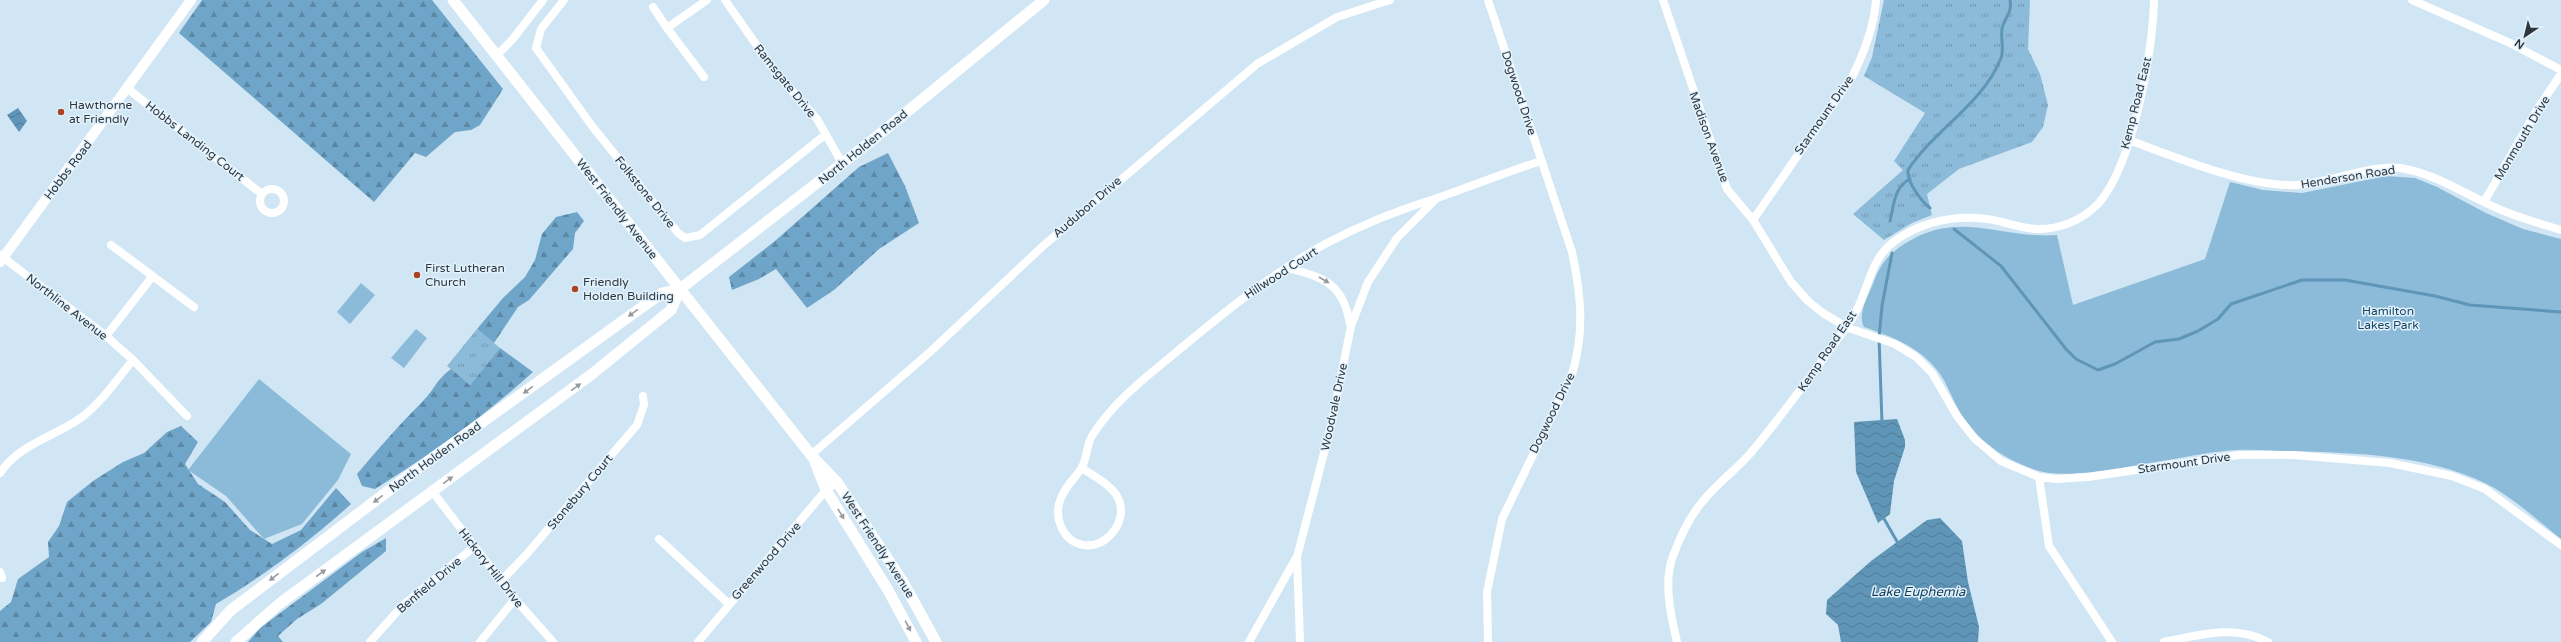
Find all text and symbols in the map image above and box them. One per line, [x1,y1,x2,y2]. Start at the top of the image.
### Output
north arrow [2505,16,2545,56]
text: N [2512,36,2527,52]
street label: Ramsgate Drive [751,42,819,121]
street label: Dogwood Drive [1499,49,1539,137]
street label: Kemp Road East [2118,55,2154,151]
street label: Starmount Drive [1792,73,1857,157]
street label: Madison Avenue [1686,90,1732,184]
street label: Monmouth Drive [2491,93,2553,183]
place label: Hawthorne at Friendly [69,98,133,126]
street label: Hobbs Landing Court [143,98,248,184]
marker: Hawthorne at Friendly [56,107,66,117]
street label: North Holden Road [816,107,910,187]
street label: Hobbs Road [41,138,95,202]
street label: Folkstone Drive [612,153,678,231]
street label: West Friendly Avenue [573,156,661,262]
street label: Henderson Road [2300,163,2396,191]
street label: Audubon Drive [1050,173,1124,240]
street label: Hillwood Court [1242,244,1321,302]
place label: First Lutheran Church [425,261,505,289]
marker: First Lutheran Church [412,270,422,280]
street label: Northline Avenue [24,271,111,343]
place label: Friendly Holden Building [583,275,674,303]
one-way arrow [1318,277,1330,284]
marker: Friendly Holden Building [570,284,580,294]
park label: Hamilton Lakes Park [2357,304,2419,332]
street label: Kemp Road East [1795,308,1859,394]
one-way arrow [628,309,639,317]
street label: Woodvale Drive [1318,362,1350,452]
street label: Dogwood Drive [1526,370,1578,456]
one-way arrow [570,382,581,391]
one-way arrow [523,386,534,394]
street label: North Holden Road [386,419,484,495]
street label: Starmount Drive [2137,450,2231,476]
street label: Stonebury Court [544,451,616,533]
one-way arrow [443,476,453,484]
street label: West Friendly Avenue [838,489,918,601]
one-way arrow [372,495,383,503]
one-way arrow [838,508,845,520]
street label: Greenwood Drive [728,519,804,603]
street label: Hickory Hill Drive [456,526,526,611]
street label: Benfield Drive [394,554,464,616]
one-way arrow [316,570,326,578]
one-way arrow [269,573,279,581]
water label: Lake Euphemia [1871,584,1966,600]
one-way arrow [904,620,911,632]

